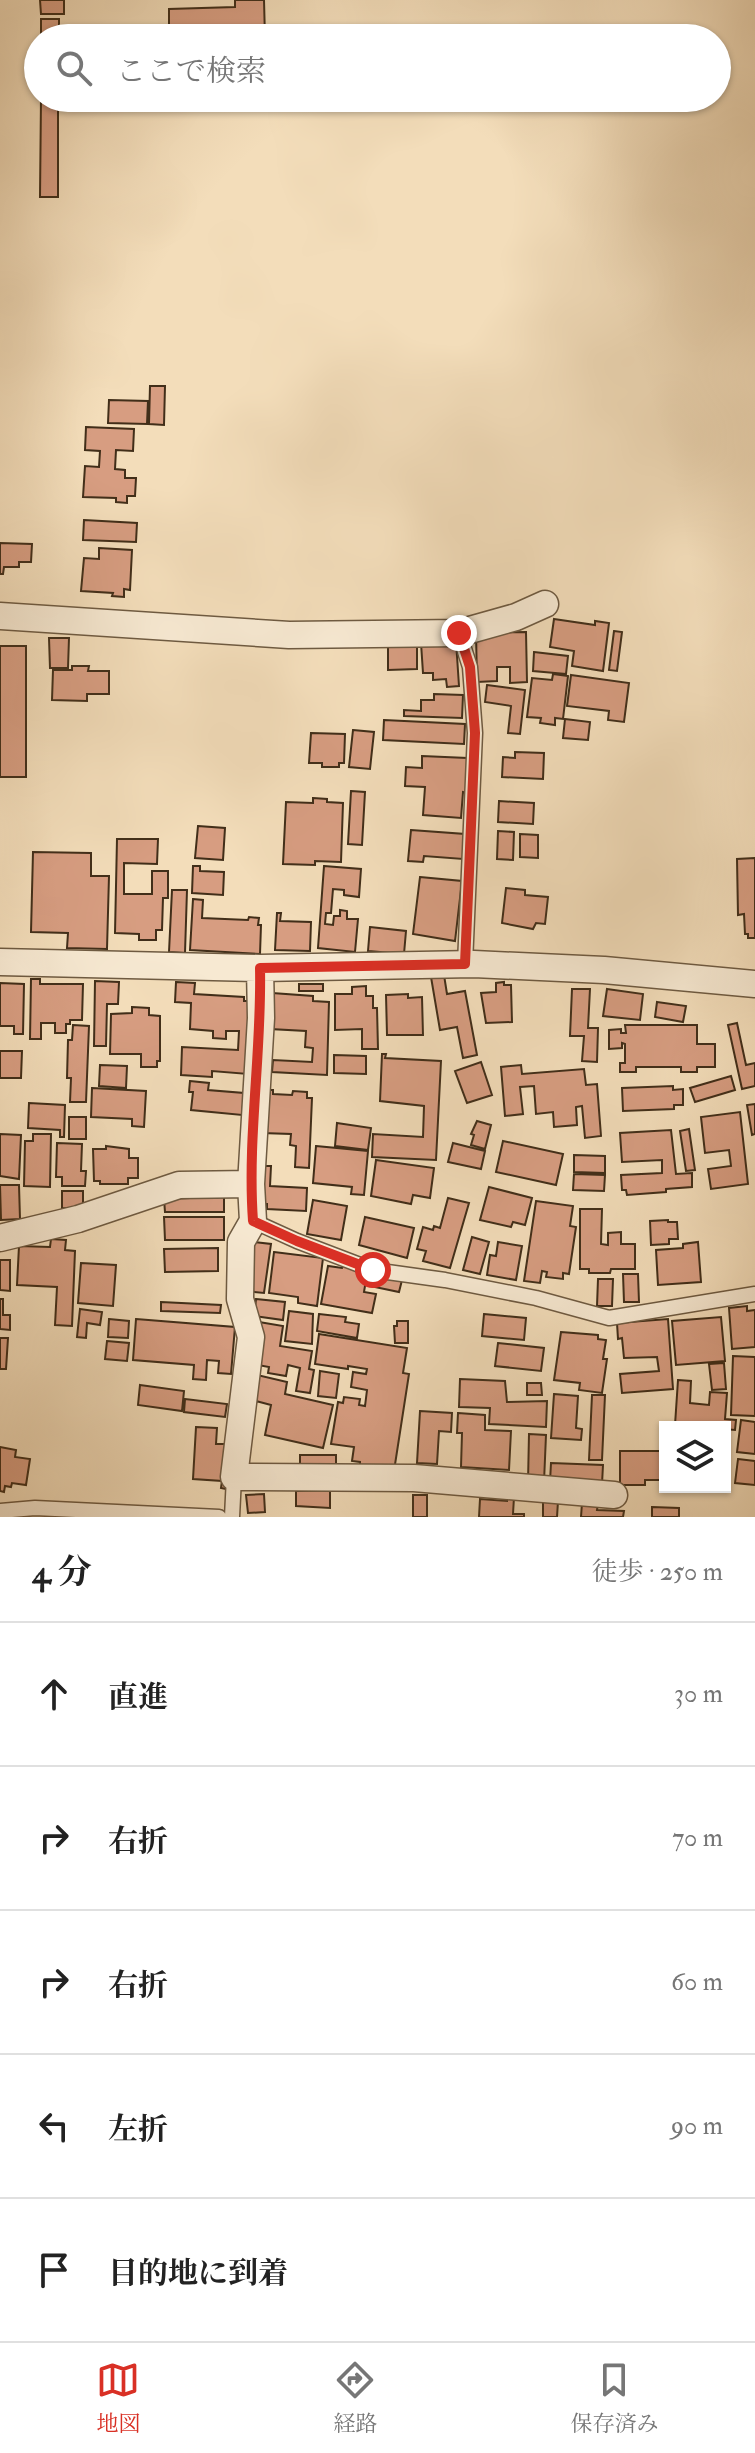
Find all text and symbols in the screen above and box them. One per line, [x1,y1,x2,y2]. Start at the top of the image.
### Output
search box [24,24,731,112]
icon: search [52,46,96,90]
text: ここで検索 [116,53,266,90]
route end [441,615,477,651]
route start [355,1252,391,1288]
map controls [659,1421,731,1493]
button: layers [659,1421,731,1493]
text: 4 分 [32,1551,91,1594]
text: 徒歩 · 250 m [592,1556,723,1588]
icon: ahead [32,1672,76,1716]
text: 30 m [674,1678,723,1710]
text: 直進 [108,1679,168,1716]
icon: right [32,1816,76,1860]
text: 70 m [672,1822,723,1854]
text: 右折 [108,1823,168,1860]
icon: right [32,1960,76,2004]
text: 60 m [671,1966,723,1998]
text: 右折 [108,1967,168,2004]
icon: left [32,2104,76,2148]
text: 90 m [671,2110,723,2142]
text: 左折 [108,2111,168,2148]
icon: arrive [32,2248,76,2292]
text: 目的地に到着 [108,2255,288,2292]
tab: 地図 [96,2358,141,2438]
tab: 経路 [333,2358,378,2438]
tab: 保存済み [570,2358,659,2438]

